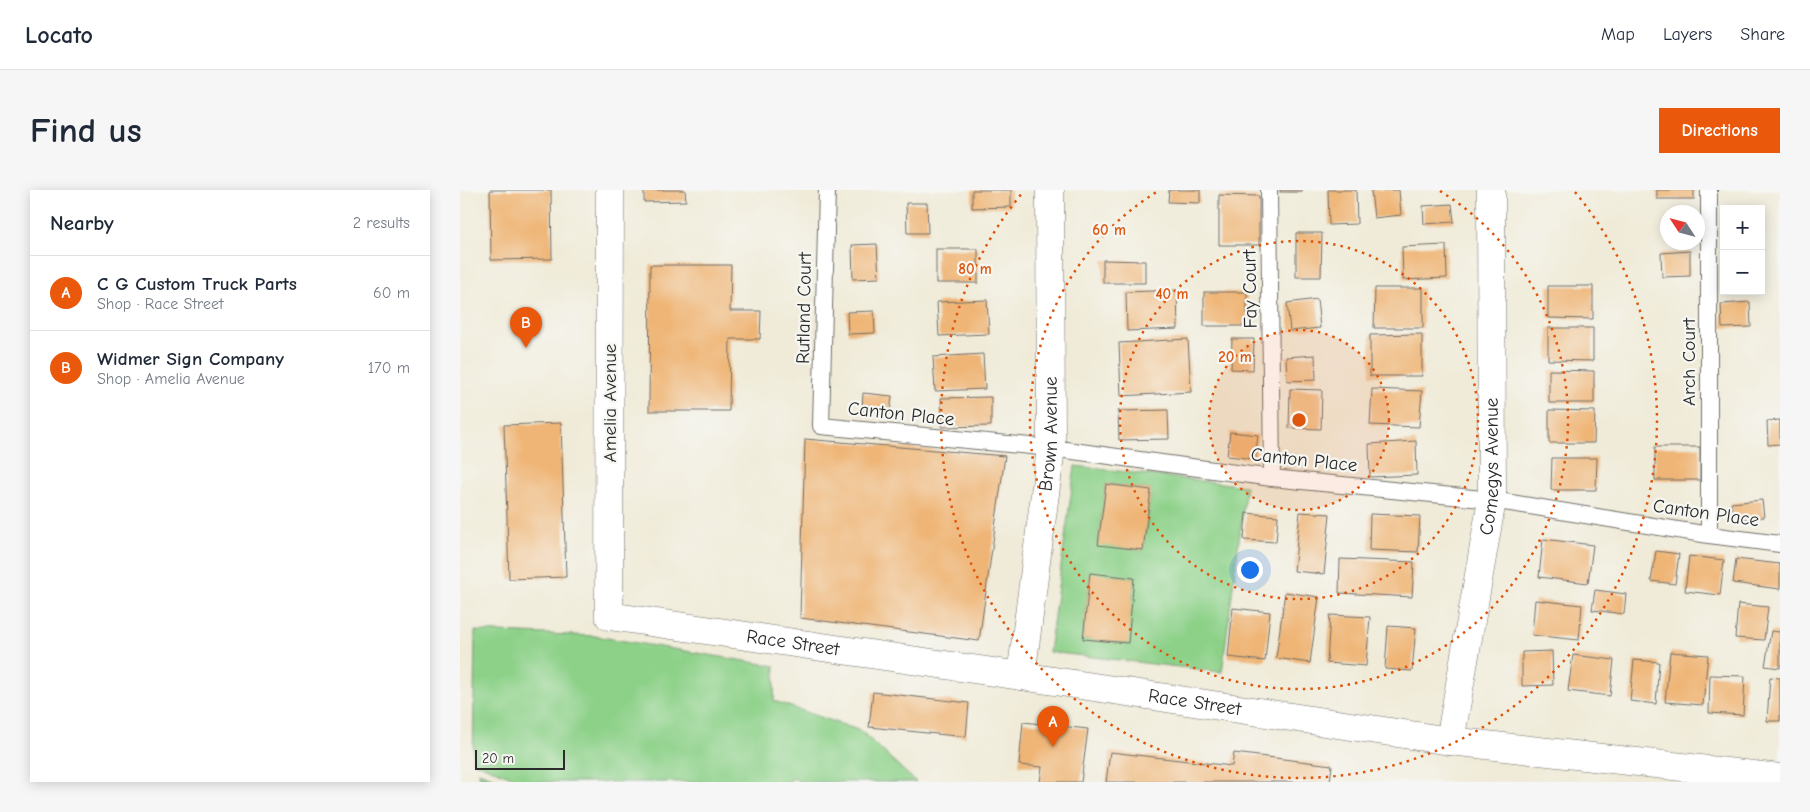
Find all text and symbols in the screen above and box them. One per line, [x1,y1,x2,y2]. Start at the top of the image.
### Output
text: Locato [25,21,93,49]
text: Map [1601,24,1635,45]
text: Layers [1663,24,1712,45]
text: Share [1740,24,1785,45]
button: Directions [1659,108,1780,153]
text: Find us [30,110,142,151]
north arrow [1660,205,1705,250]
map controls [1720,205,1765,295]
button: + [1720,205,1765,250]
text: Nearby [50,211,114,235]
text: 2 results [353,214,410,232]
text: 60 m [1092,221,1126,239]
street label: Fay Court [1238,249,1262,329]
button: − [1720,250,1765,295]
street label: Rutland Court [792,251,816,364]
text: 80 m [958,260,992,278]
text: C G Custom Truck Parts [97,273,297,295]
text: A [62,284,70,302]
text: 60 m [373,284,410,302]
text: 40 m [1156,285,1189,303]
text: Shop · Race Street [97,295,224,313]
pin: B [510,307,542,348]
street label: Arch Court [1678,317,1700,406]
street label: Amelia Avenue [599,344,621,462]
text: Widmer Sign Company [97,348,284,370]
text: 20 m [1218,348,1252,366]
text: B [61,359,71,377]
text: 170 m [368,359,410,377]
text: Shop · Amelia Avenue [97,370,245,388]
street label: Brown Avenue [1034,376,1062,493]
street label: Canton Place [847,397,955,431]
street label: Comegys Avenue [1475,398,1503,537]
centre of rings [1290,411,1308,429]
street label: Canton Place [1250,443,1358,477]
street label: Canton Place [1651,495,1761,531]
your location [1237,557,1263,583]
street label: Race Street [745,625,842,661]
street label: Race Street [1147,684,1243,720]
pin: A [1037,706,1069,747]
scale bar [475,747,565,770]
text: 20 m [482,750,514,767]

